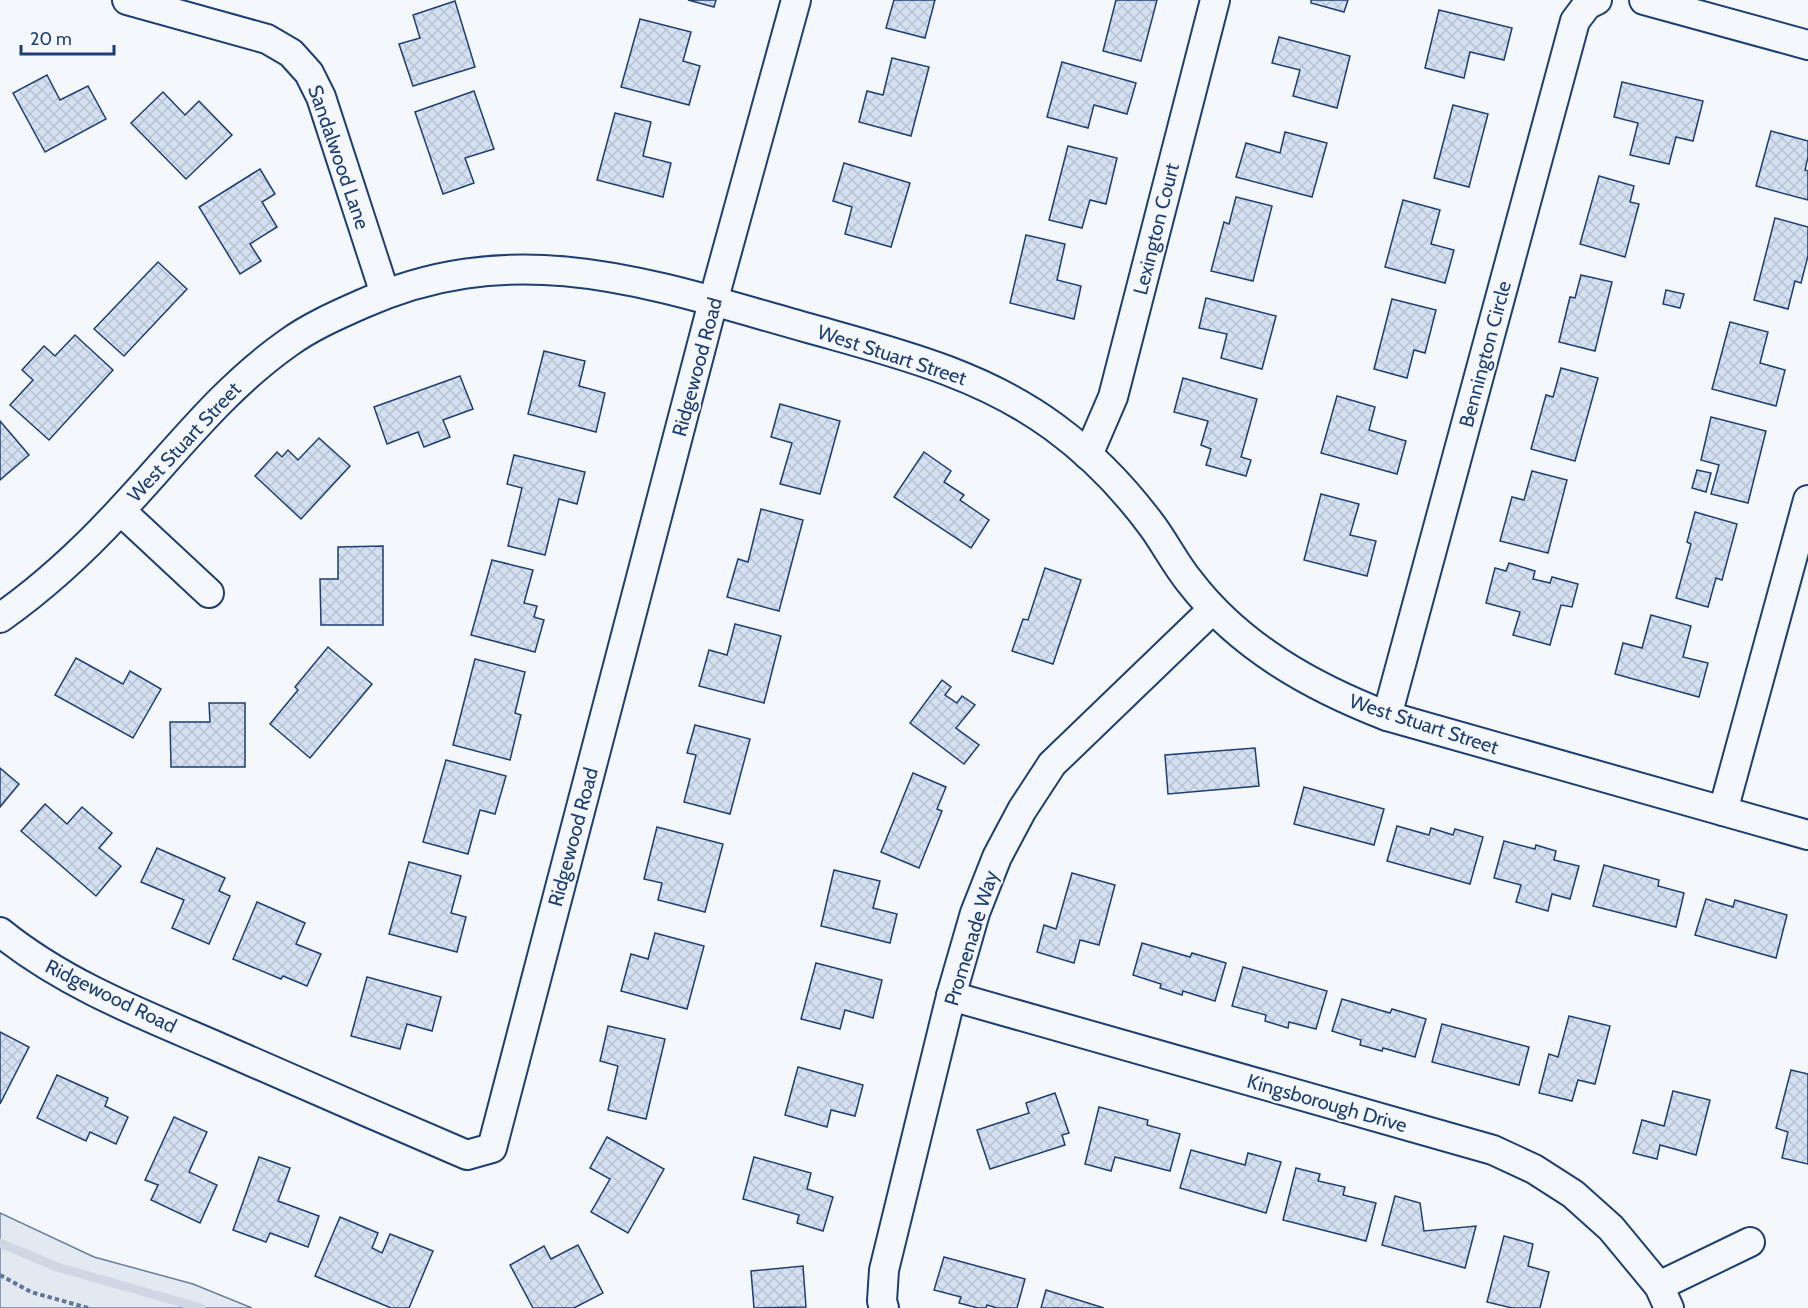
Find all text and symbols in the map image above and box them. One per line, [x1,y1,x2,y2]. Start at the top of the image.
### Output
scale bar [21,18,114,56]
text: 20 m [30,28,72,50]
street label: Sandalwood Lane [303,82,375,232]
street label: Lexington Court [1128,160,1184,297]
street label: Bennington Circle [1454,278,1516,430]
street label: Ridgewood Road [667,295,727,439]
street label: West Stuart Street [815,320,970,390]
street label: West Stuart Street [122,377,246,507]
street label: West Stuart Street [1347,689,1502,759]
street label: Ridgewood Road [543,765,603,909]
street label: Promenade Way [939,867,1003,1009]
street label: Ridgewood Road [42,954,180,1038]
street label: Kingsborough Drive [1244,1069,1410,1137]

